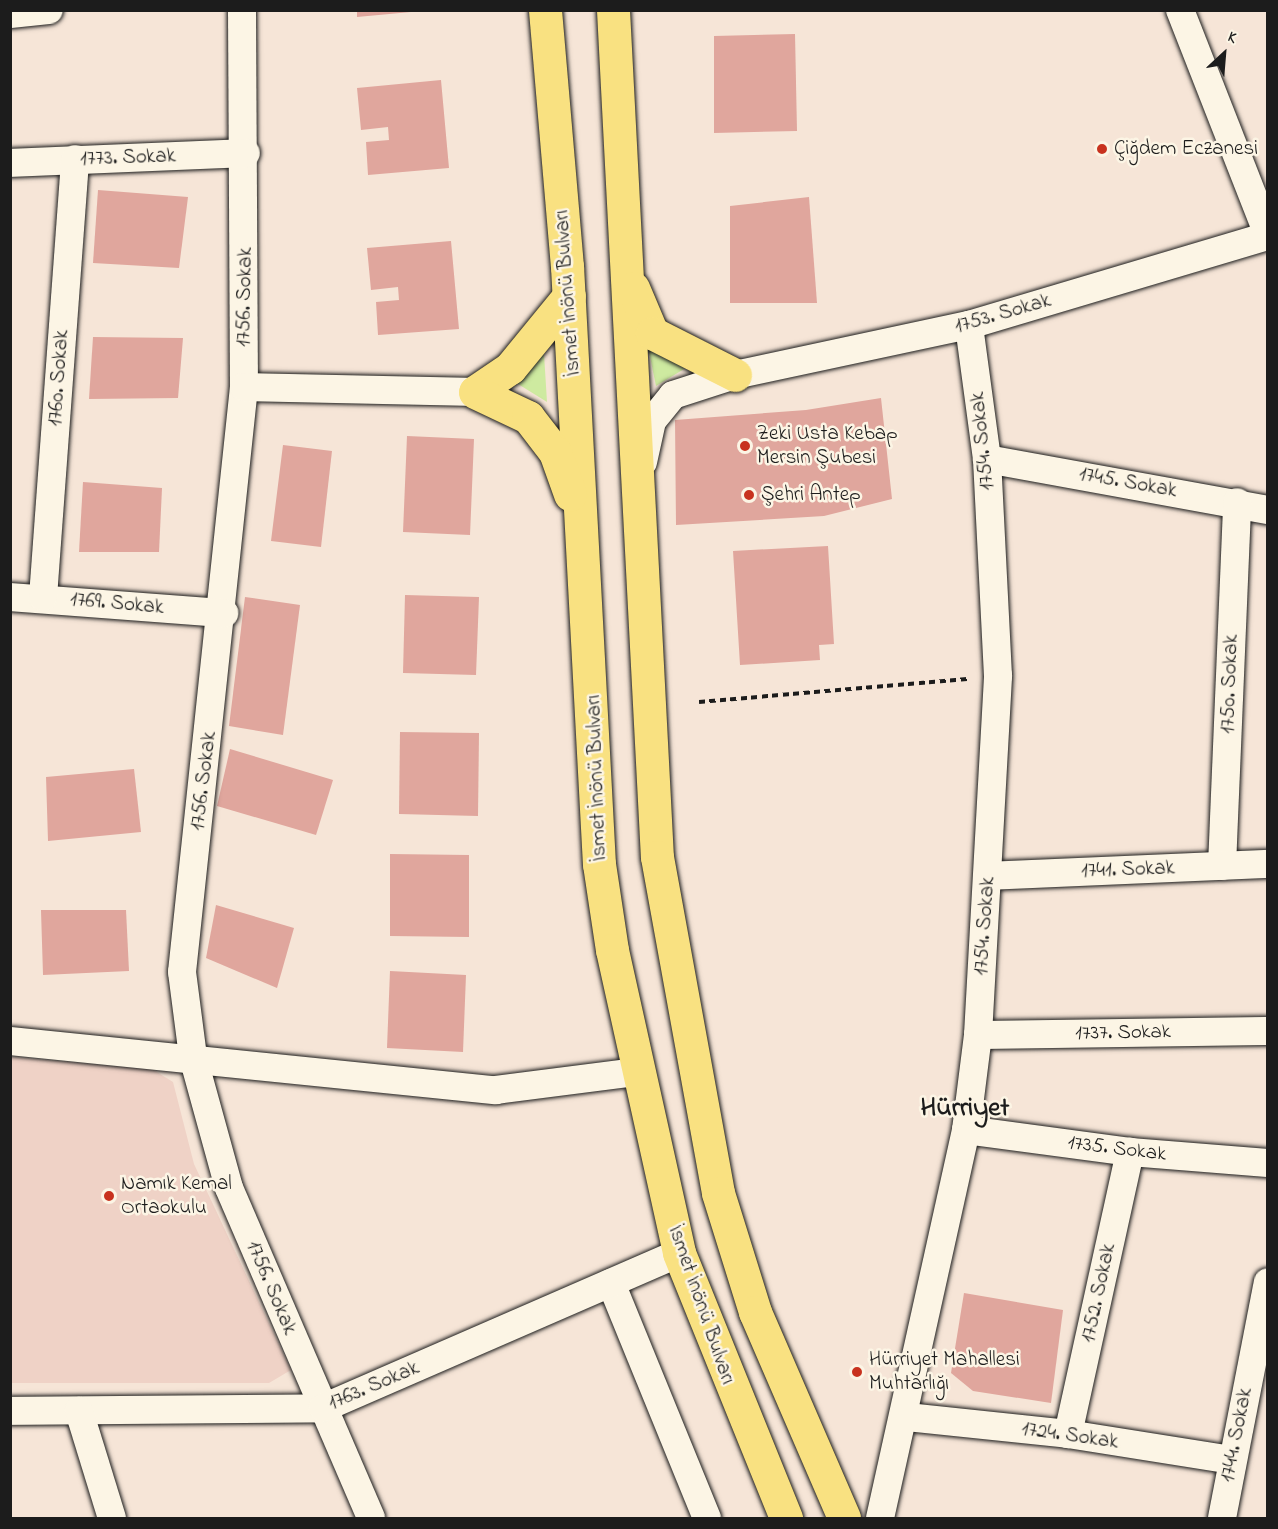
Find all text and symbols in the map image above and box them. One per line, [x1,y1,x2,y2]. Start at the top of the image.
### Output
north arrow [1194,24,1254,84]
text: K [1223,25,1241,50]
place label: Çiğdem Eczanesi [1114,136,1258,162]
marker: Çiğdem Eczanesi [1095,142,1109,156]
street label: 1773. Sokak [80,144,176,172]
street label: İsmet İnönü Bulvarı [550,209,586,377]
street label: 1756. Sokak [232,247,258,347]
street label: 1753. Sokak [952,288,1054,340]
street label: 1760. Sokak [43,329,75,427]
street label: 1754. Sokak [965,390,1001,492]
place label: Zeki Usta Kebap Mersin Şubesi [757,421,898,471]
marker: Zeki Usta Kebap Mersin Şubesi [738,439,752,453]
street label: 1745. Sokak [1077,462,1179,504]
place label: Şehri Antep [761,482,861,508]
marker: Şehri Antep [742,488,756,502]
street label: 1769. Sokak [69,587,165,621]
street label: 1750. Sokak [1216,634,1244,734]
street label: İsmet İnönü Bulvarı [581,694,613,862]
street label: 1756. Sokak [185,730,223,832]
street label: 1741. Sokak [1081,856,1175,884]
street label: 1754. Sokak [969,876,1001,976]
street label: 1737. Sokak [1075,1020,1171,1046]
district label: Hürriyet [921,1093,1009,1125]
street label: 1735. Sokak [1066,1130,1168,1168]
place label: Namık Kemal Ortaokulu [121,1171,232,1221]
marker: Namık Kemal Ortaokulu [102,1189,116,1203]
street label: İsmet İnönü Bulvarı [662,1222,740,1388]
street label: 1756. Sokak [240,1237,302,1339]
street label: 1752. Sokak [1076,1241,1122,1345]
place label: Hürriyet Mahallesi Muhtarlığı [869,1347,1020,1397]
street label: 1763. Sokak [325,1356,423,1416]
marker: Hürriyet Mahallesi Muhtarlığı [850,1365,864,1379]
street label: 1744. Sokak [1216,1386,1258,1484]
street label: 1724. Sokak [1020,1417,1120,1455]

